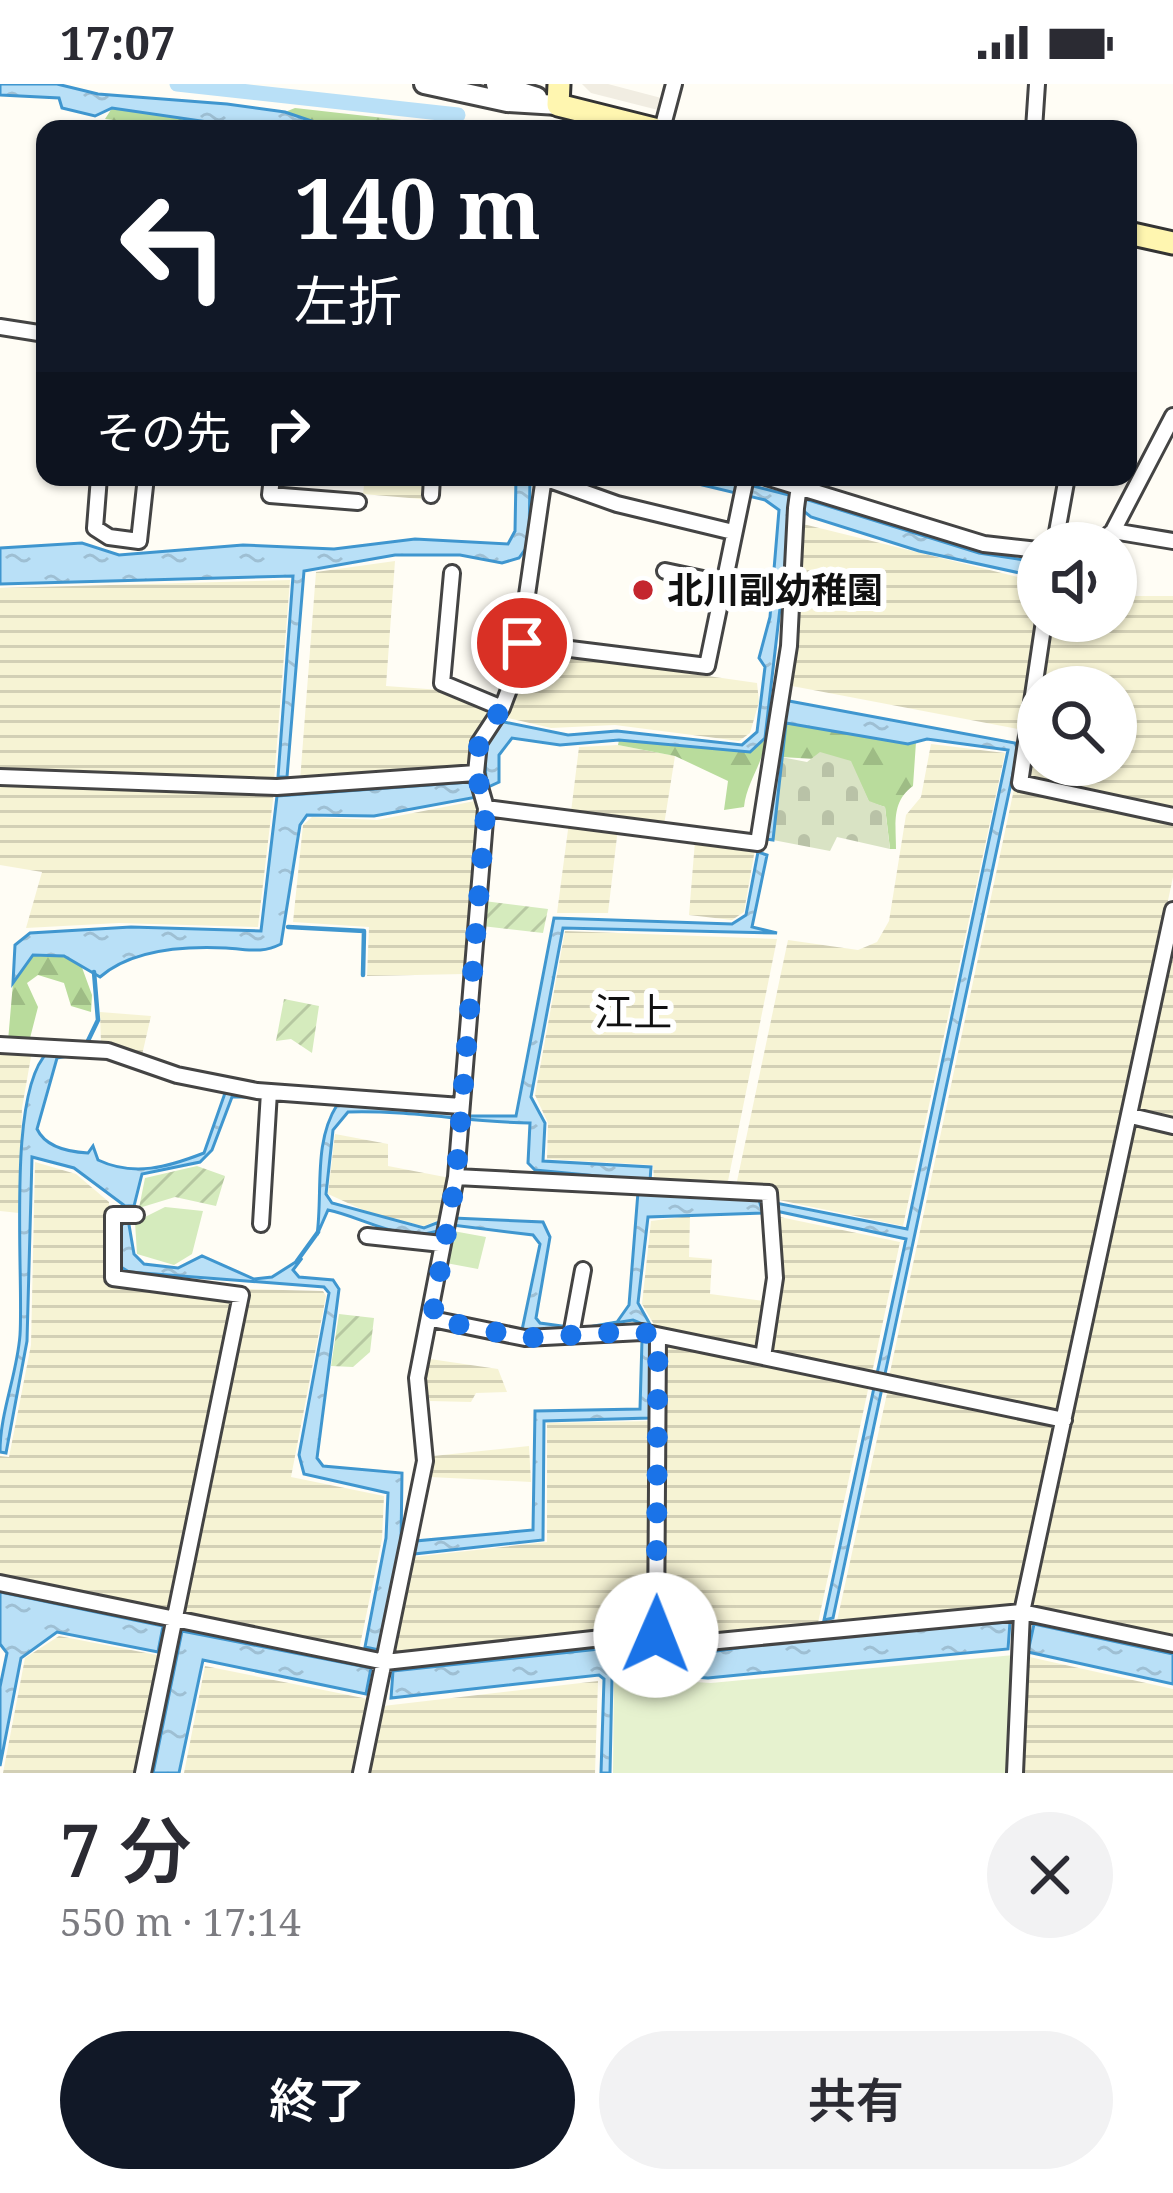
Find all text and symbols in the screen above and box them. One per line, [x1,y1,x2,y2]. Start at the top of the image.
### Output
text: 17:07 [60,12,175,73]
text: 140 m [294,149,541,264]
icon: left [96,168,252,324]
text: 左折 [294,263,402,337]
icon: right [255,396,321,462]
text: その先 [96,401,231,462]
map controls [1017,522,1137,786]
button: sound [1017,522,1137,642]
place label: 北川副幼稚園 [667,565,883,614]
marker: 北川副幼稚園 [630,577,656,603]
pin [471,592,573,694]
icon: arrive [489,610,555,676]
button: search [1017,666,1137,786]
district label: 江上 [594,984,672,1037]
position arrow [593,1572,719,1698]
text: 7 分 [60,1800,191,1898]
button: close [987,1812,1113,1938]
text: 550 m · 17:14 [60,1894,301,1947]
button: 終了 [60,2031,575,2169]
button: 共有 [599,2031,1113,2169]

